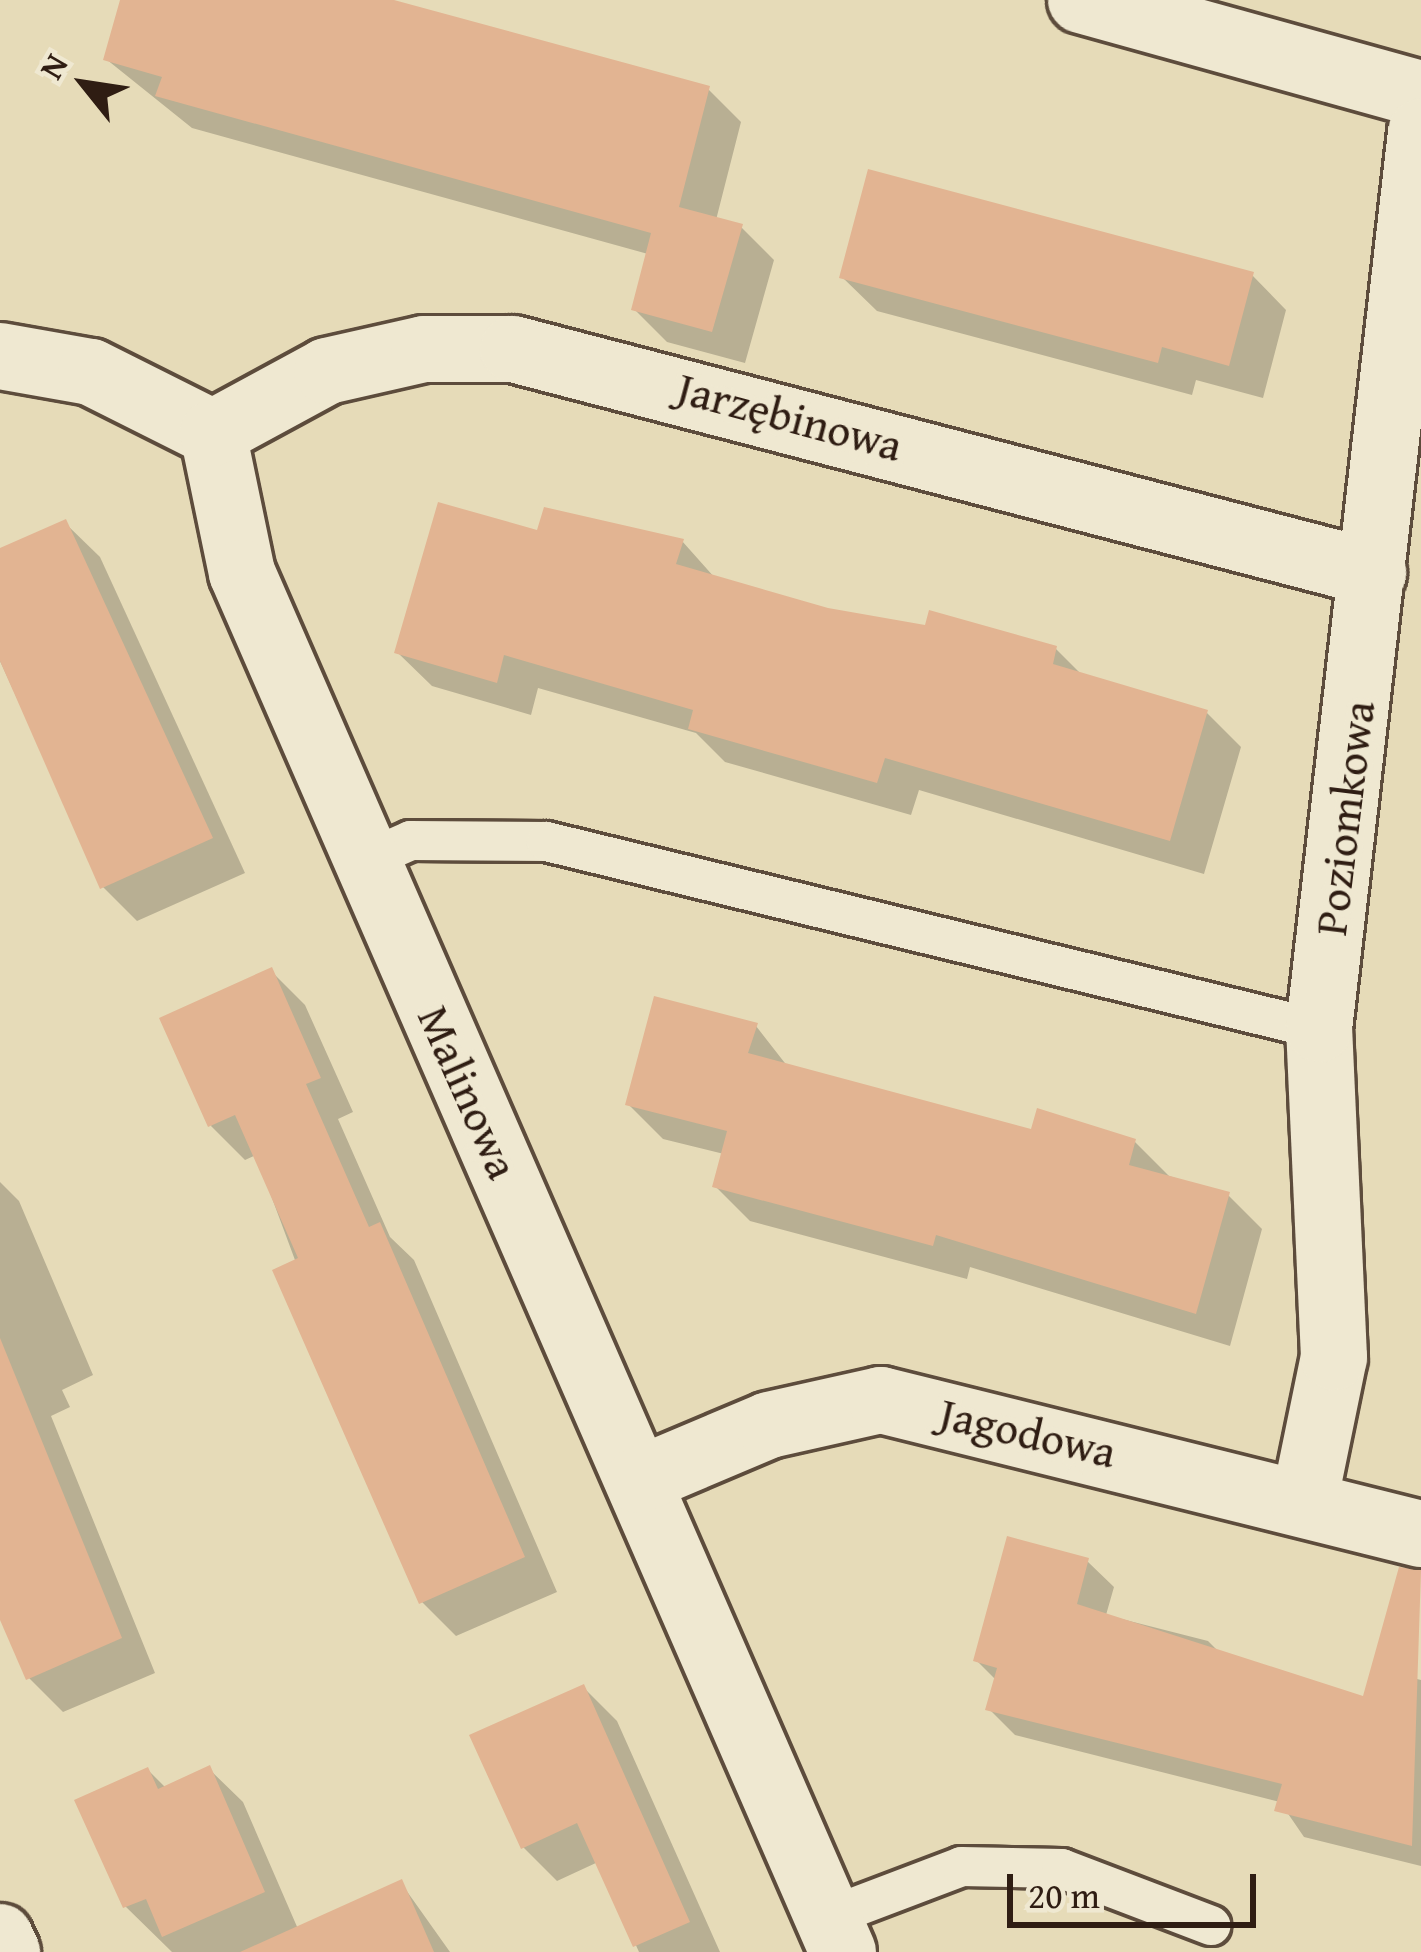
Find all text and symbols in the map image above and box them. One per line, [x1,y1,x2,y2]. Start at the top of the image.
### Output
north arrow [24,24,144,144]
text: N [27,44,79,88]
street label: Jarzębinowa [672,360,908,472]
street label: Poziomkowa [1303,698,1385,938]
street label: Malinowa [407,997,531,1187]
street label: Jagodowa [934,1385,1122,1479]
scale bar [1013,1850,1262,1924]
text: 20 m [1028,1868,1100,1921]

